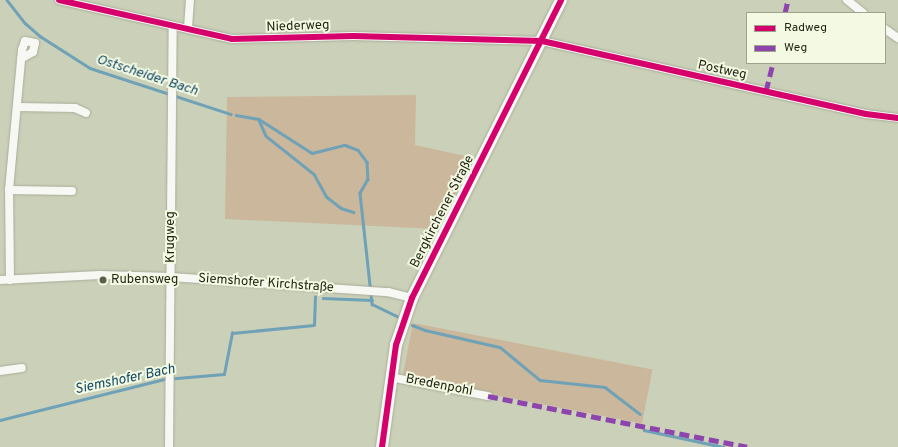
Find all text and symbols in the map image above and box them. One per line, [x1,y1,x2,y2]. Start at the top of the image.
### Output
legend [746,12,886,64]
street label: Niederweg [266,18,330,36]
text: Radweg [784,20,827,36]
text: Weg [784,40,807,56]
water label: Ostscheider Bach [94,52,200,100]
street label: Postweg [696,58,748,84]
street label: Bergkirchener Straße [408,153,478,271]
street label: Krugweg [163,211,179,263]
street label: Siemshofer Kirchstraße [198,271,334,297]
place label: Rubensweg [111,272,178,288]
marker: Rubensweg [98,275,108,285]
water label: Siemshofer Bach [73,361,177,399]
street label: Bredenpohl [404,372,474,400]

